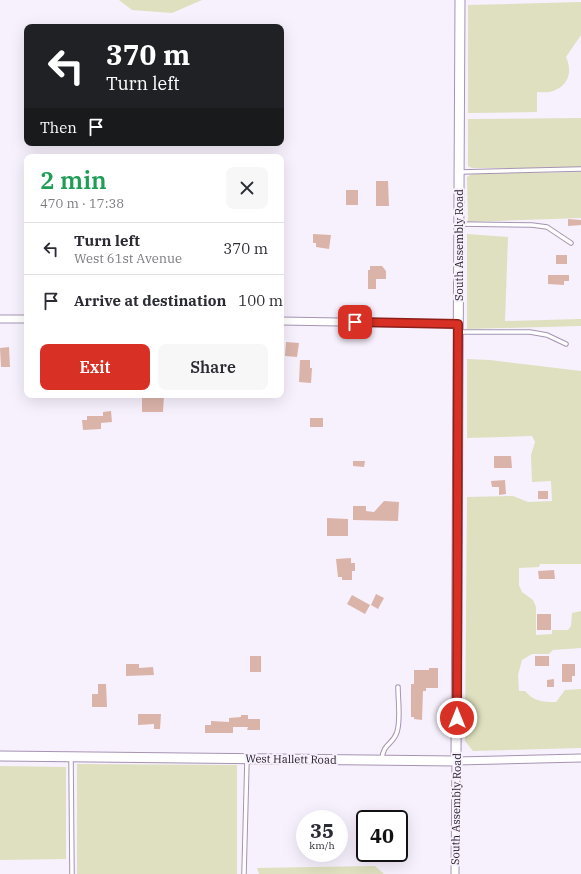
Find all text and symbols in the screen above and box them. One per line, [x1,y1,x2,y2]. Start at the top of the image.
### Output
text: 370 m [106,36,190,73]
icon: left [40,40,92,92]
text: Turn left [106,72,180,95]
icon: arrive [85,116,107,138]
text: Then [40,118,77,137]
text: 2 min [40,164,107,196]
button: close [226,167,268,209]
street label: South Assembly Road [452,189,466,301]
text: 470 m · 17:38 [40,195,124,212]
text: Turn left [74,231,140,250]
icon: left [40,238,62,260]
text: 370 m [223,239,268,258]
text: West 61st Avenue [74,250,182,267]
icon: arrive [40,290,62,312]
text: Arrive at destination [74,291,226,310]
text: 100 m [238,291,283,310]
pin [338,305,372,339]
icon: arrive [344,311,366,333]
button: Exit [40,344,150,390]
button: Share [158,344,268,390]
position arrow [436,697,478,739]
street label: West Hallett Road [245,751,337,767]
street label: South Assembly Road [448,753,464,865]
speed limit sign: 40 [356,810,408,862]
text: 35 [310,817,334,844]
text: km/h [309,839,335,852]

